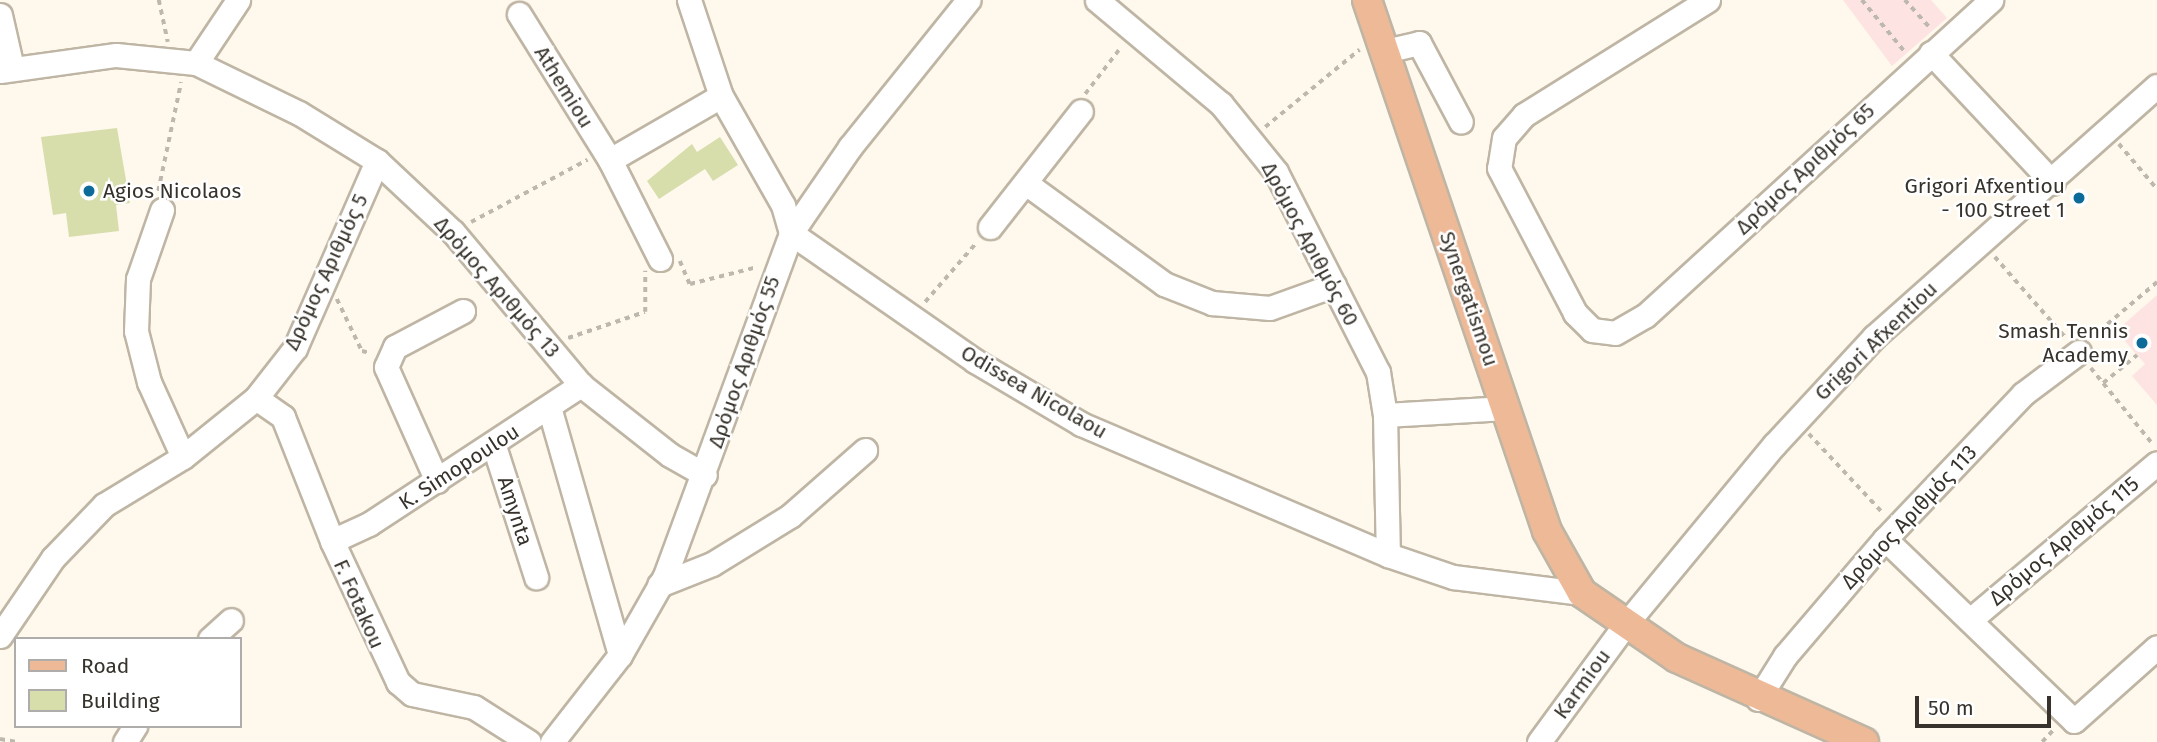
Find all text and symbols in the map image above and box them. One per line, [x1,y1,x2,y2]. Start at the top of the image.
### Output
street label: Athemiou [529,41,599,133]
street label: Δρόμος Αριθμός 65 [1730,98,1880,240]
street label: Δρόμος Αριθμός 60 [1256,158,1364,330]
place label: Grigori Afxentiou - 100 Street 1 [1904,173,2065,223]
place label: Agios Nicolaos [103,178,241,204]
marker: Agios Nicolaos [81,183,97,199]
street label: Δρόμος Αριθμός 5 [279,190,373,354]
marker: Grigori Afxentiou - 100 Street 1 [2071,190,2087,206]
street label: Δρόμος Αριθμός 13 [429,211,565,363]
street label: Synergatismou [1434,228,1504,370]
street label: Δρόμος Αριθμός 55 [703,273,785,451]
street label: Grigori Afxentiou [1810,276,1942,406]
place label: Smash Tennis Academy [1998,318,2128,368]
marker: Smash Tennis Academy [2134,335,2150,351]
street label: Odissea Nicolaou [956,340,1112,444]
street label: K. Simopoulou [394,419,524,515]
street label: Δρόμος Αριθμός 113 [1836,440,1982,594]
street label: Δρόμος Αριθμός 115 [1984,471,2144,611]
street label: Amynta [492,473,538,549]
street label: F. Fotakou [328,555,390,653]
legend [14,637,242,728]
street label: Karmiou [1548,644,1616,724]
text: Road [81,653,129,679]
scale bar [1919,682,2056,726]
text: Building [81,688,160,714]
text: 50 m [1928,695,1974,721]

